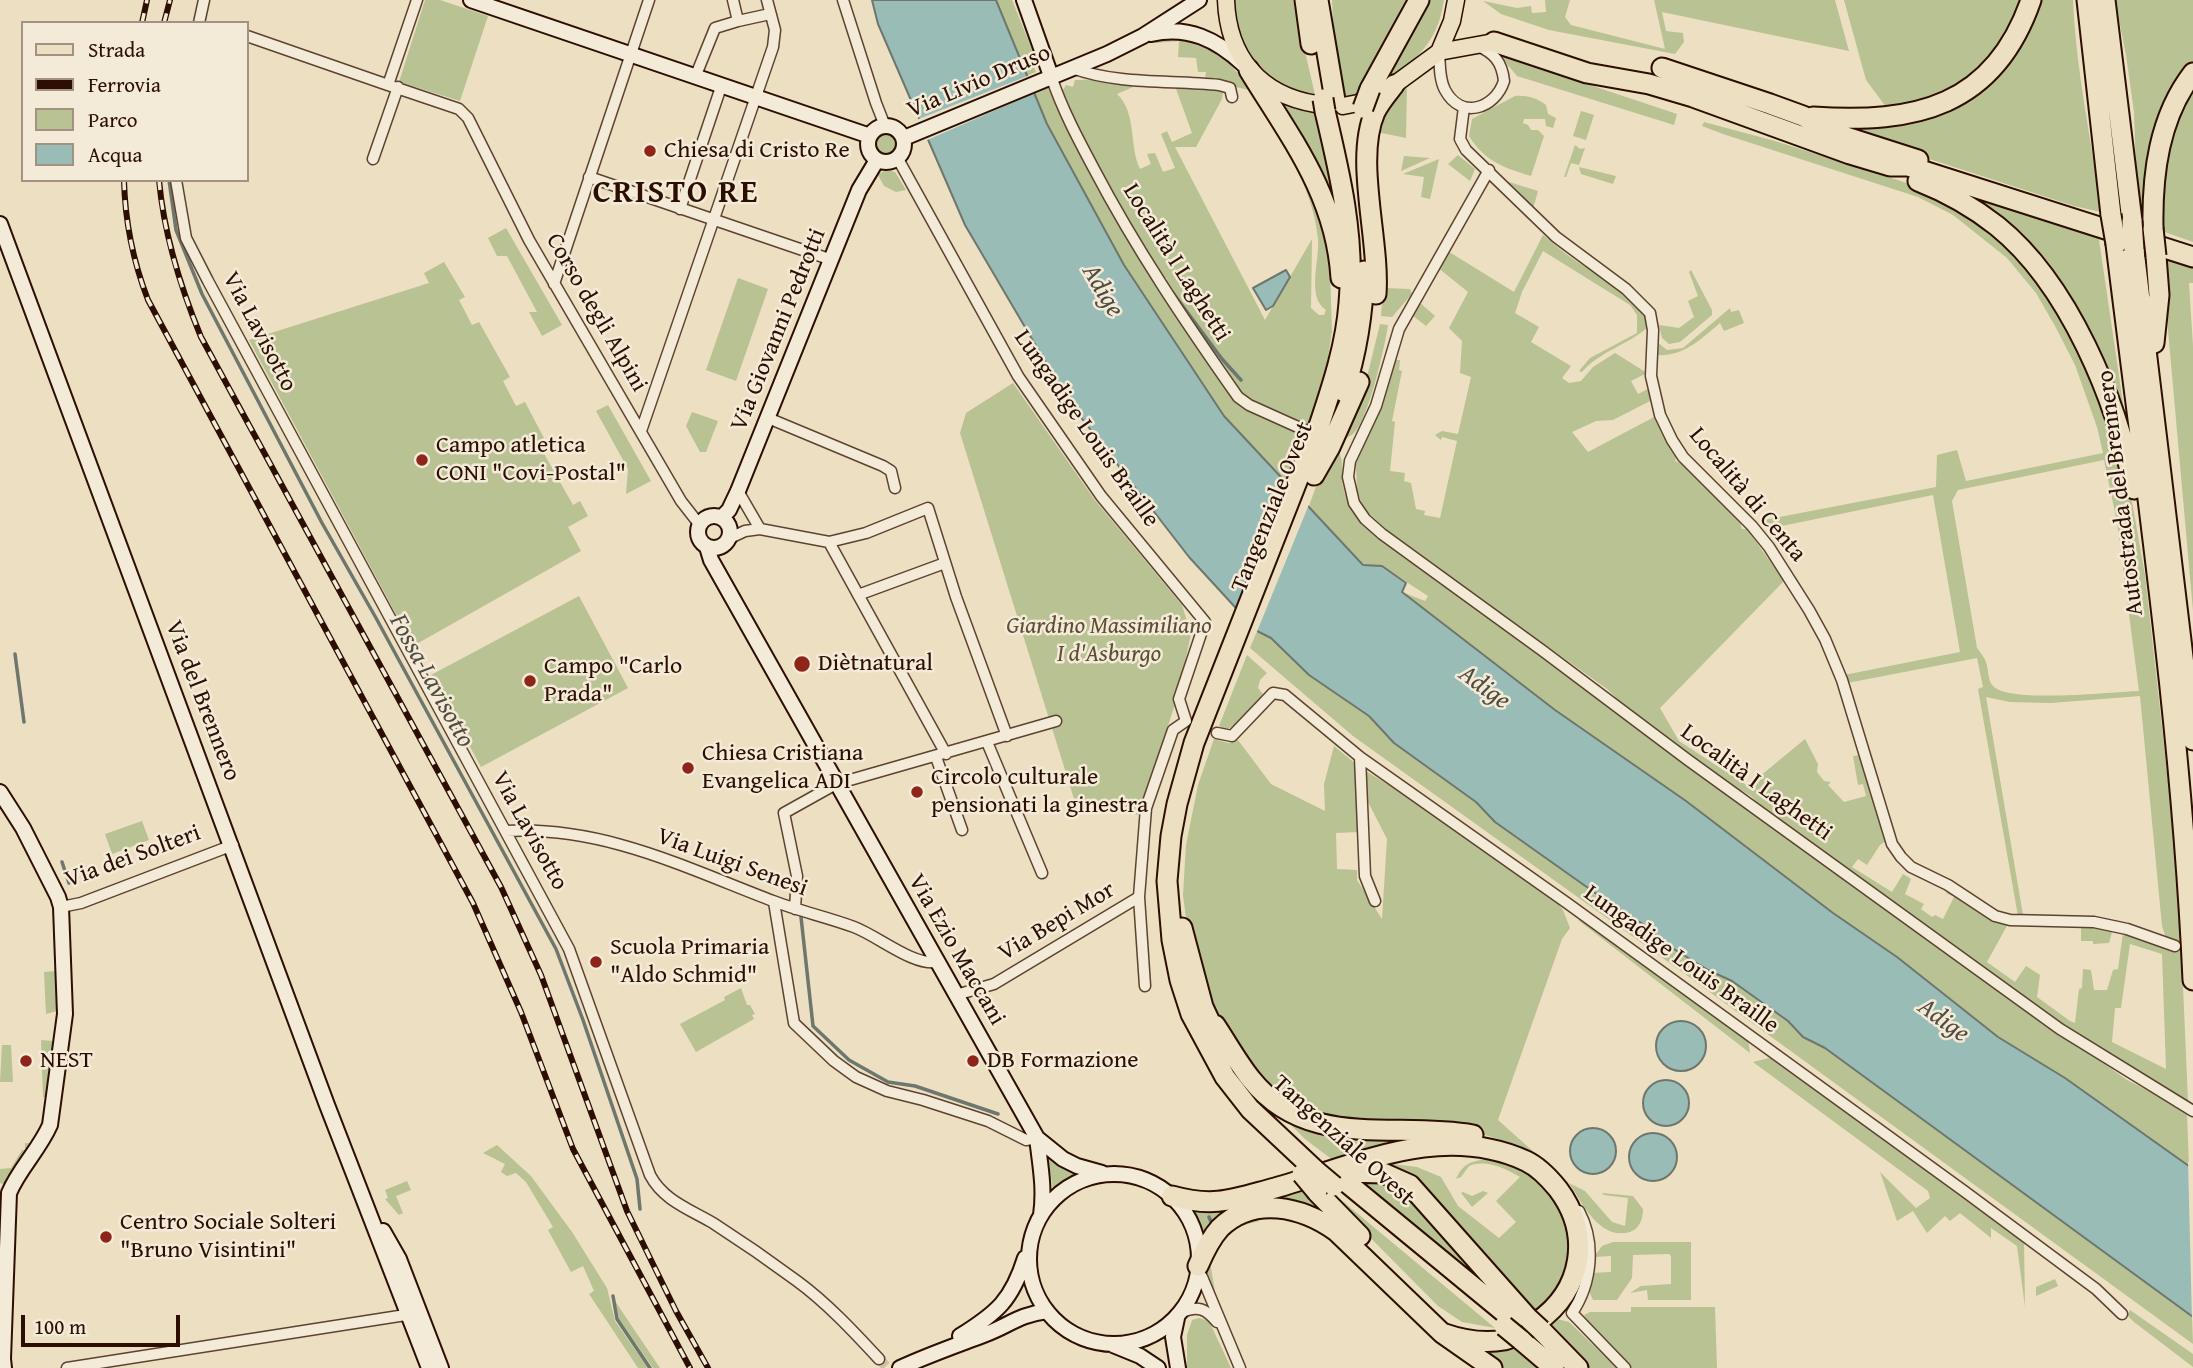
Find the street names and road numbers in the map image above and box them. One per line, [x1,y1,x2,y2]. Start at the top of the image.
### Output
street label: Via Livio Druso [903,39,1055,125]
street label: Località I Laghetti [1116,179,1236,347]
street label: Via Giovanni Pedrotti [725,224,833,436]
street label: Corso degli Alpini [539,229,653,397]
street label: Via Lavisotto [215,267,303,397]
street label: Lungadige Louis Braille [1007,325,1165,533]
street label: Autostrada del Brennero [2092,369,2150,617]
street label: Tangenziale Ovest [1226,418,1320,596]
street label: Località di Centa [1682,422,1812,568]
street label: Via del Brennero [158,617,246,785]
street label: Località I Laghetti [1674,718,1838,848]
street label: Via Lavisotto [485,767,573,895]
street label: Via dei Solteri [61,819,205,895]
street label: Via Luigi Senesi [653,822,811,904]
street label: Via Ezio Maccani [901,869,1011,1031]
street label: Via Bepi Mor [994,876,1120,968]
street label: Lungadige Louis Braille [1578,880,1784,1040]
street label: Tangenziale Ovest [1266,1070,1420,1212]

